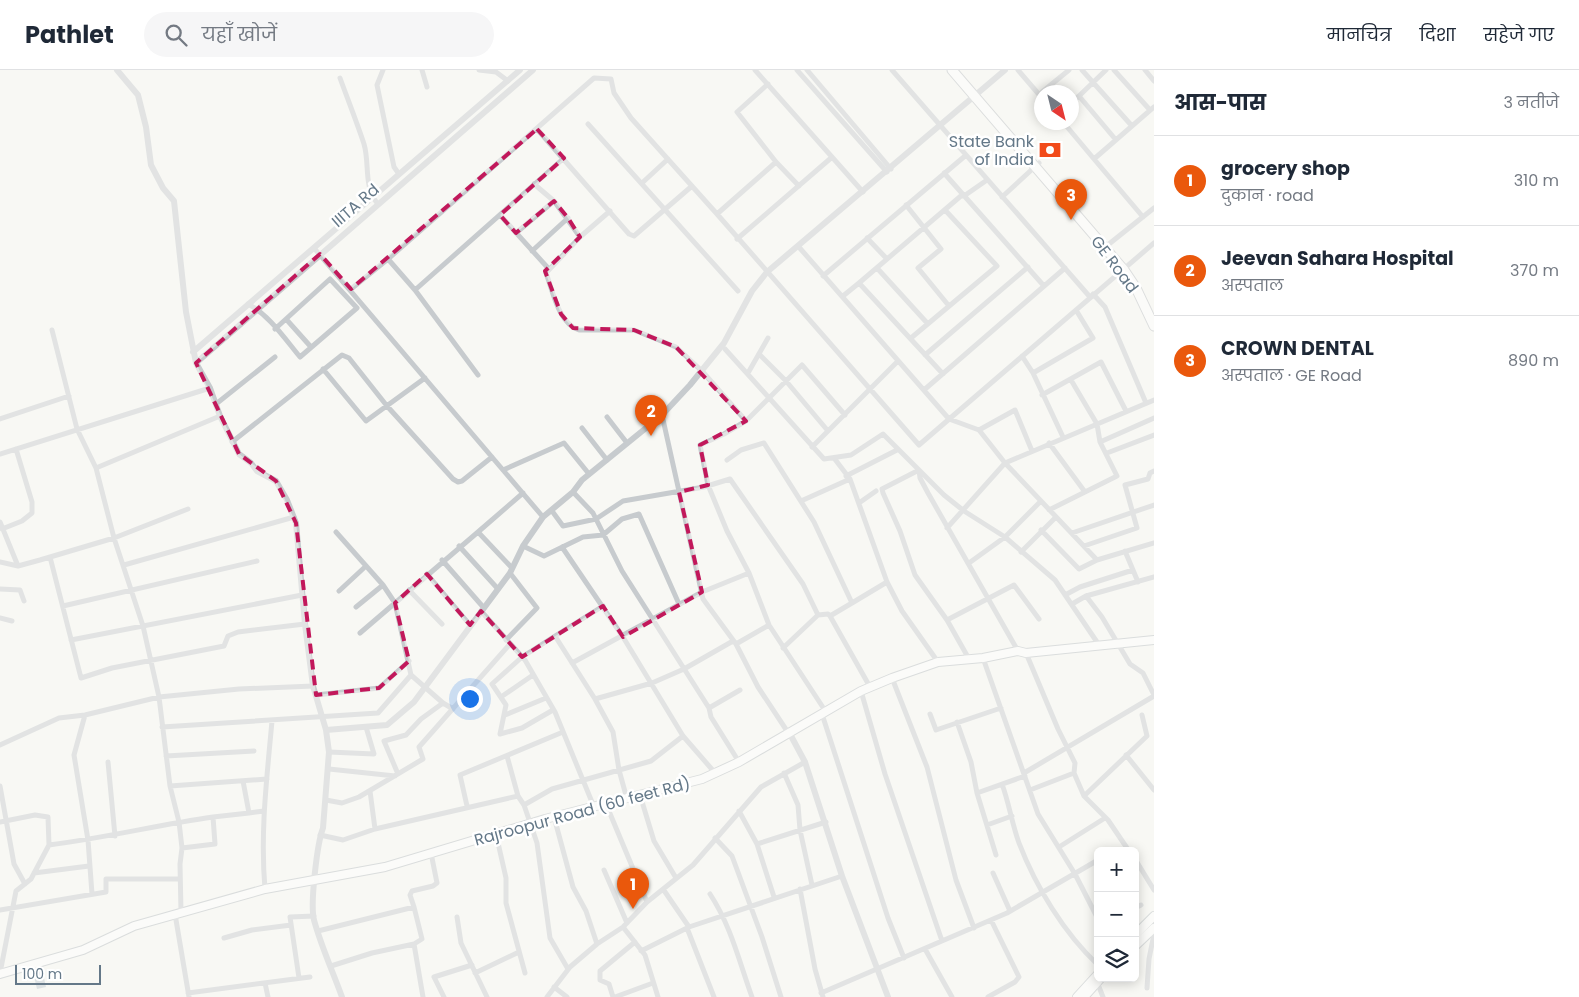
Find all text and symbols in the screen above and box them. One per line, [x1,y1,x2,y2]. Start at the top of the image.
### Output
search box [144,12,494,57]
text: Pathlet [25,18,114,51]
icon: search [162,21,190,49]
text: यहाँ खोजें [202,21,277,48]
text: मानचित्र [1327,22,1391,47]
text: दिशा [1419,22,1456,47]
text: सहेजे गए [1484,22,1554,47]
north arrow [1034,85,1079,130]
text: आस-पास [1174,88,1266,117]
text: 3 नतीजे [1503,91,1559,114]
place label: State Bank of India [949,130,1035,171]
bank icon: State Bank of India [1037,137,1063,163]
text: grocery shop [1221,155,1350,182]
text: 1 [1187,169,1193,192]
text: 310 m [1514,169,1559,192]
street label: IIITA Rd [327,178,384,232]
pin: 3 [1055,179,1087,220]
text: दुकान · road [1221,184,1314,207]
street label: GE Road [1085,231,1144,298]
text: Jeevan Sahara Hospital [1221,245,1454,272]
text: 2 [1185,259,1195,282]
text: 370 m [1510,259,1559,282]
text: अस्पताल [1221,274,1283,297]
text: CROWN DENTAL [1221,335,1374,362]
text: 3 [1185,349,1195,372]
text: 890 m [1508,349,1559,372]
text: अस्पताल · GE Road [1221,364,1362,387]
pin: 2 [635,395,667,436]
your location [457,686,483,712]
street label: Rajroopur Road (60 feet Rd) [472,772,693,851]
map controls [1094,847,1139,982]
button: + [1094,847,1139,892]
pin: 1 [617,868,649,909]
button: − [1094,892,1139,937]
button: layers [1094,937,1139,982]
scale bar [15,962,101,985]
text: 100 m [22,964,62,984]

